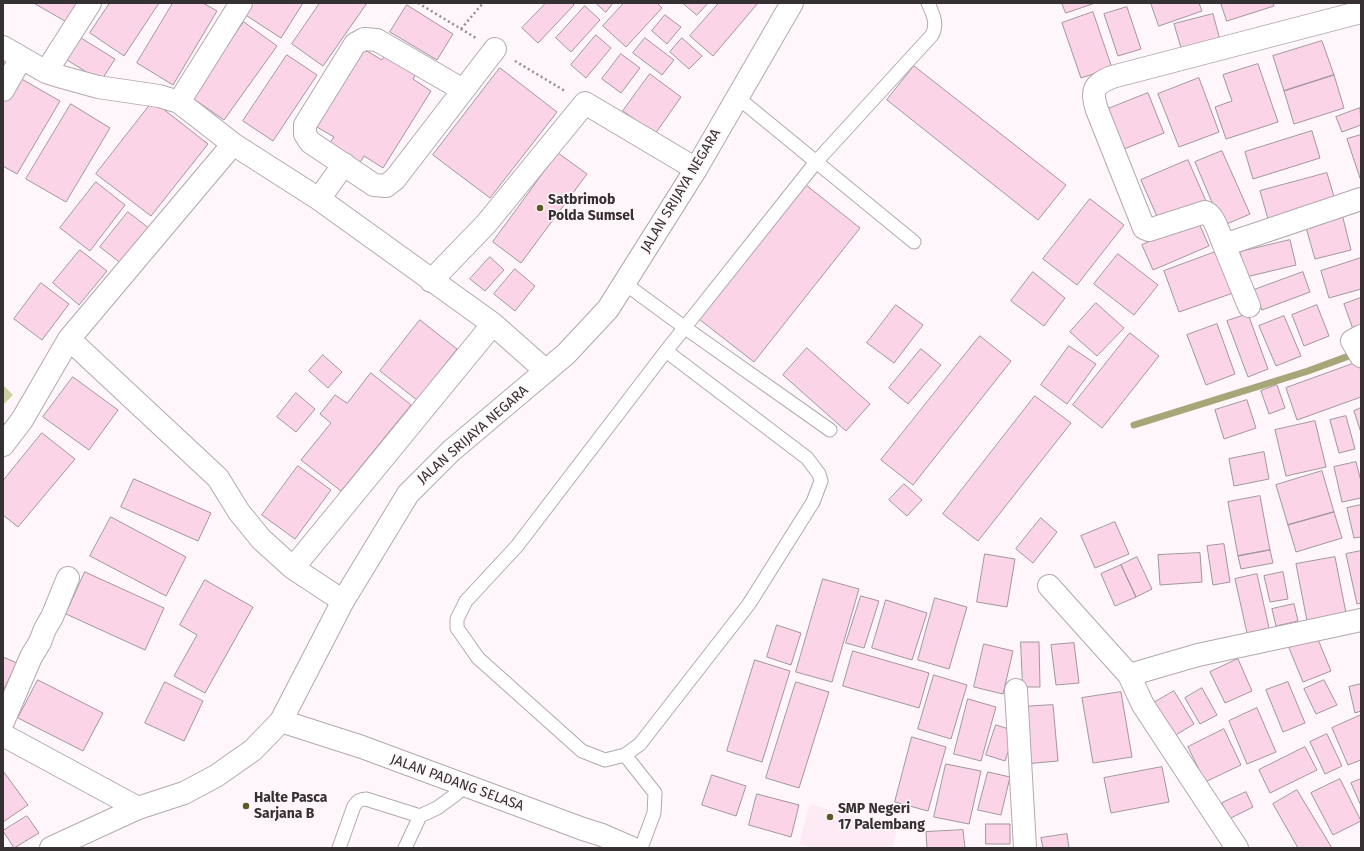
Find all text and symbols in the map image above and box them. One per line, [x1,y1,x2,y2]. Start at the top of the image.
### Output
street label: JALAN SRIJAYA NEGARA [637,126,725,256]
place label: Satbrimob Polda Sumsel [548,192,634,224]
marker: Satbrimob Polda Sumsel [535,203,545,213]
street label: JALAN SRIJAYA NEGARA [414,382,532,488]
street label: JALAN PADANG SELASA [388,751,526,815]
place label: Halte Pasca Sarjana B [254,790,327,822]
marker: Halte Pasca Sarjana B [241,801,251,811]
place label: SMP Negeri 17 Palembang [838,801,925,834]
marker: SMP Negeri 17 Palembang [825,812,835,822]

